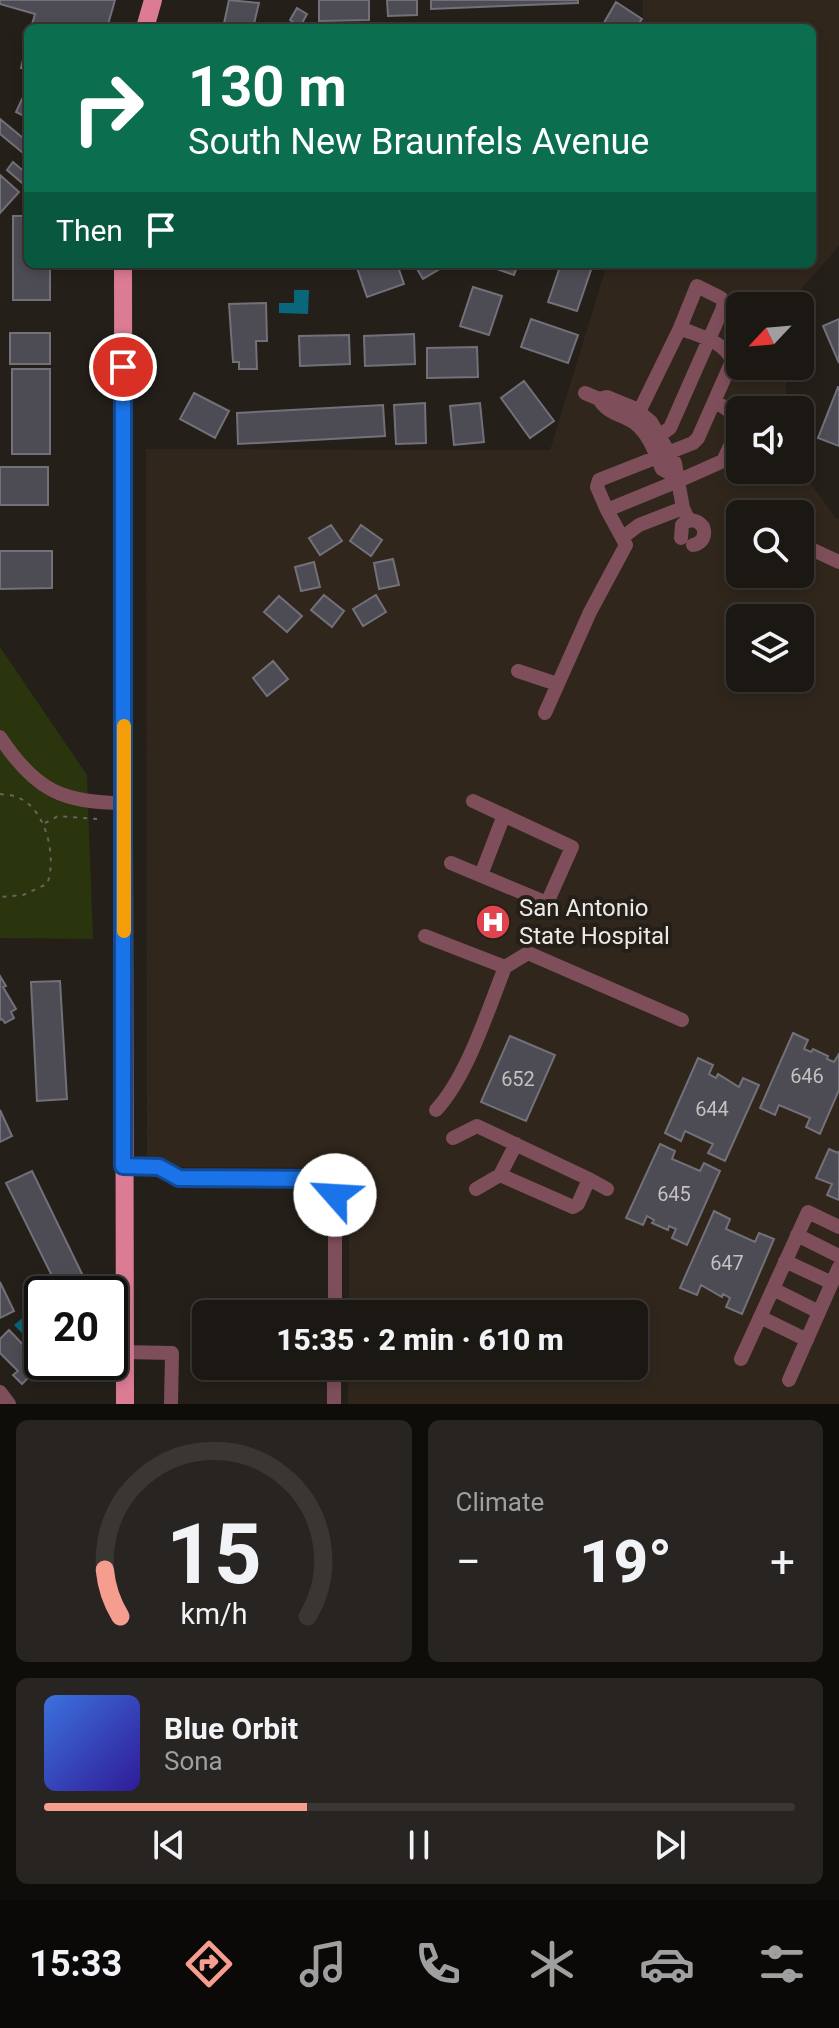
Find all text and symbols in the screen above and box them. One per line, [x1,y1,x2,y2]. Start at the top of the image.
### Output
text: 130 m [188,54,347,120]
icon: right [56,56,160,160]
text: South New Braunfels Avenue [188,121,649,163]
icon: arrive [139,208,183,252]
text: Then [56,213,123,248]
north arrow [726,292,814,380]
map controls [726,292,814,692]
pin [89,333,157,401]
icon: arrive [101,345,145,389]
button: sound [726,396,814,484]
button: search [726,500,814,588]
button: layers [726,604,814,692]
place label: San Antonio State Hospital [519,894,670,950]
hospital icon: San Antonio State Hospital [474,903,512,941]
house number: 646 [790,1064,824,1088]
house number: 652 [501,1067,535,1091]
house number: 644 [695,1097,729,1121]
position arrow [293,1153,377,1237]
house number: 645 [657,1182,691,1206]
house number: 647 [710,1251,744,1275]
speed limit sign: 20 [24,1276,128,1380]
text: 15:35 · 2 min · 610 m [276,1322,564,1357]
text: Climate [456,1487,544,1517]
text: 15 [166,1506,261,1603]
text: 19° [579,1526,672,1597]
text: − [456,1536,481,1588]
text: + [770,1536,795,1588]
text: km/h [180,1597,247,1631]
text: Blue Orbit [164,1711,298,1746]
text: Sona [164,1746,223,1776]
icon: previous [147,1823,191,1867]
icon: pause [397,1823,441,1867]
icon: next [648,1823,692,1867]
icon: directions [181,1936,237,1992]
icon: music [295,1936,351,1992]
icon: phone [410,1936,466,1992]
icon: climate [524,1936,580,1992]
icon: car [639,1936,695,1992]
icon: filters [754,1936,810,1992]
text: 15:33 [29,1943,122,1985]

